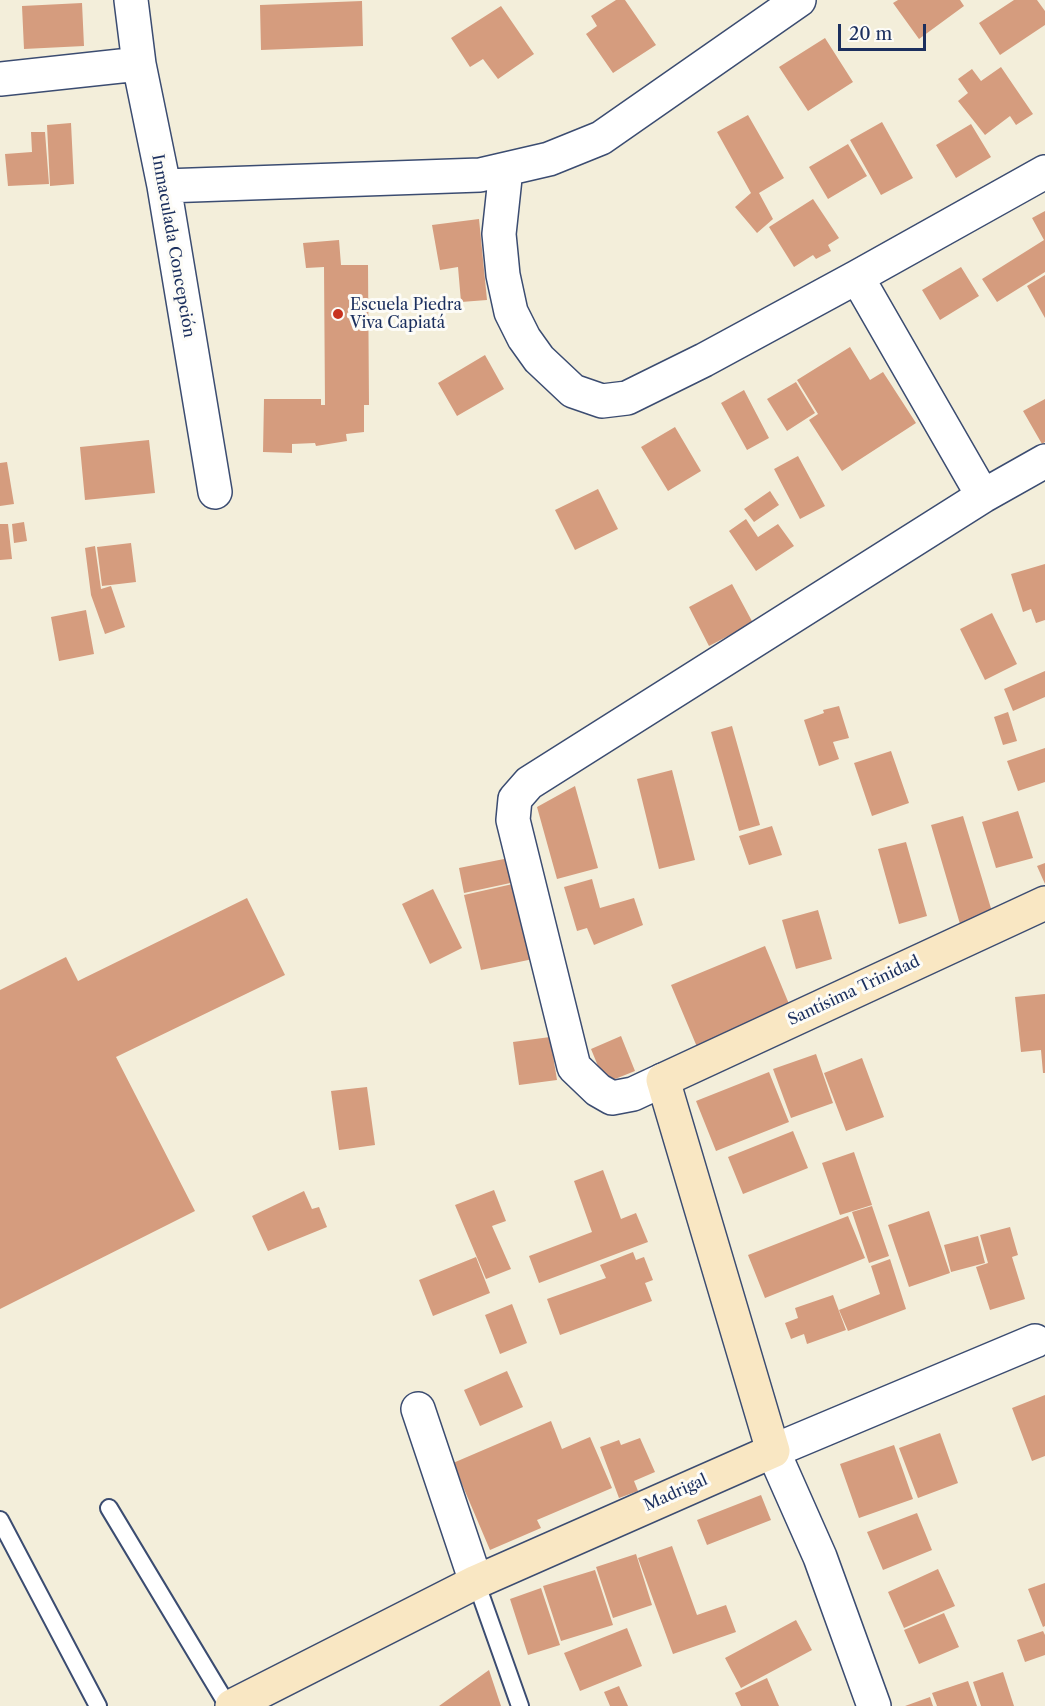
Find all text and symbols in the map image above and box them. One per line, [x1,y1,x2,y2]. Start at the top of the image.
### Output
scale bar [841,12,930,50]
text: 20 m [849,23,892,45]
street label: Inmaculada Concepción [147,153,199,339]
place label: Escuela Piedra Viva Capiatá [350,295,462,333]
marker: Escuela Piedra Viva Capiatá [331,307,345,321]
street label: Santísima Trinidad [785,952,923,1030]
street label: Madrigal [641,1471,711,1515]

